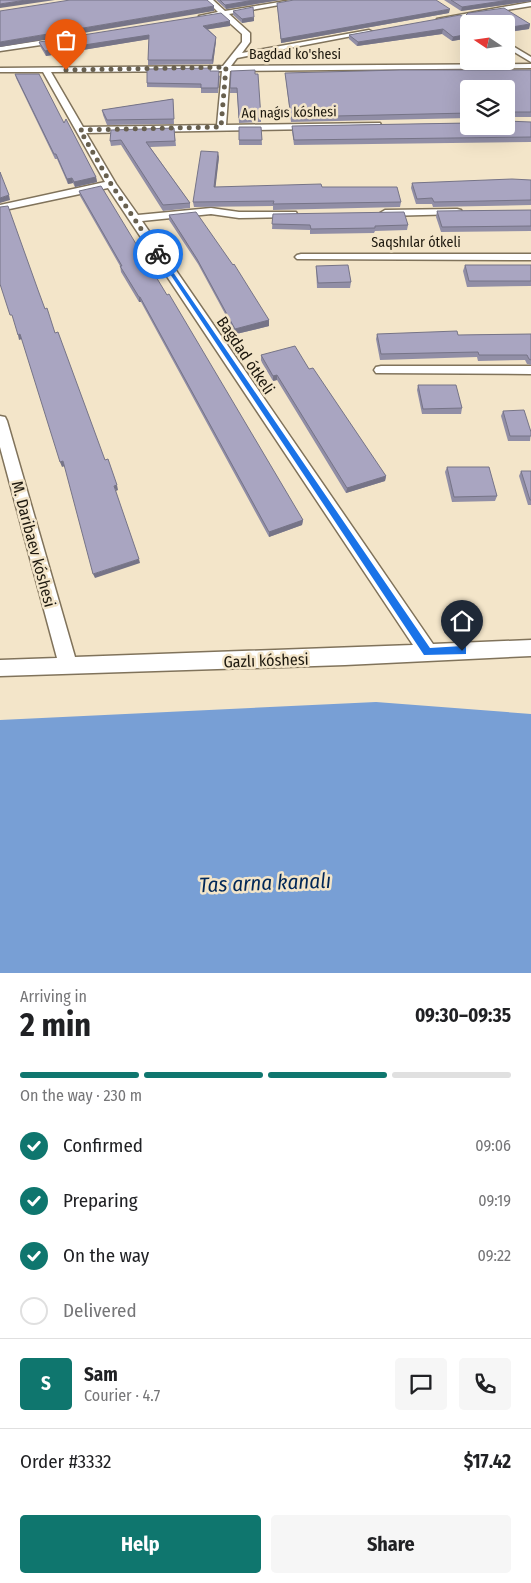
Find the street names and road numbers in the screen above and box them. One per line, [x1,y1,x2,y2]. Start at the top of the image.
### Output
street label: Bagdad ko'shesi [249,46,341,63]
street label: Aq naǵıs kóshesi [241,103,337,122]
street label: Saqshılar ótkeli [371,234,461,251]
street label: Bagdad ótkeli [213,313,279,398]
street label: M. Daribaev kóshesi [8,479,59,609]
street label: Gazlı kóshesi [223,650,309,671]

